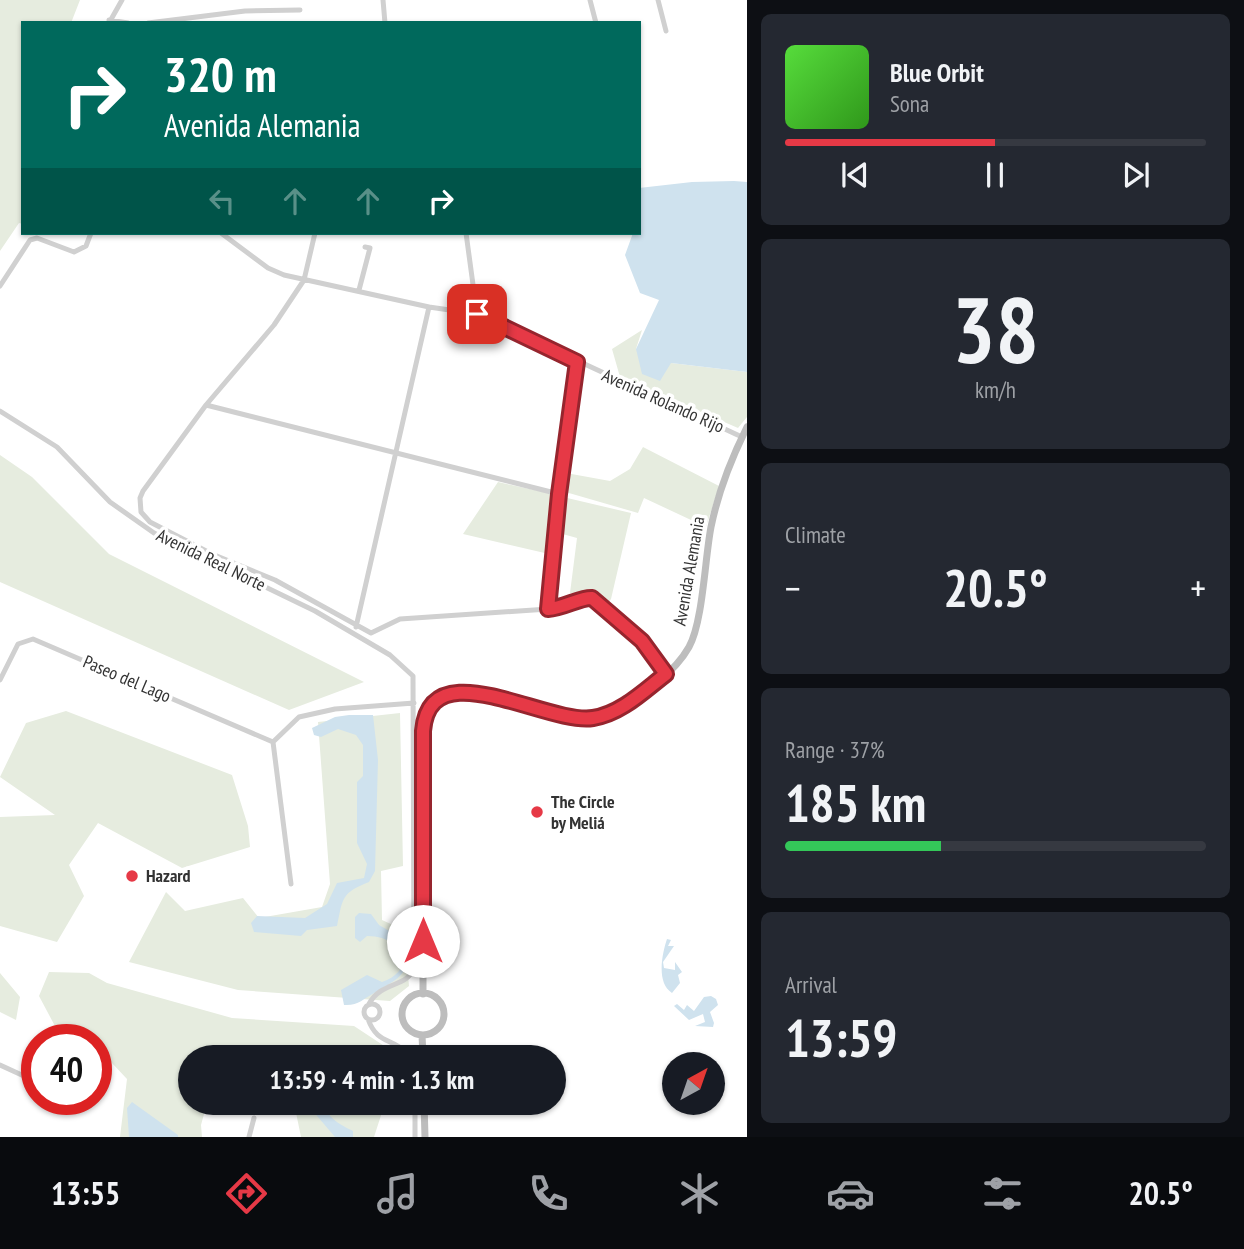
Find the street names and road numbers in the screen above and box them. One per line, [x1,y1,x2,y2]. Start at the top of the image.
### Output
street label: Avenida Rolando Rijo [598,363,728,438]
street label: Avenida Alemania [668,514,709,627]
street label: Avenida Real Norte [153,523,270,596]
street label: Paseo del Lago [80,650,175,707]

